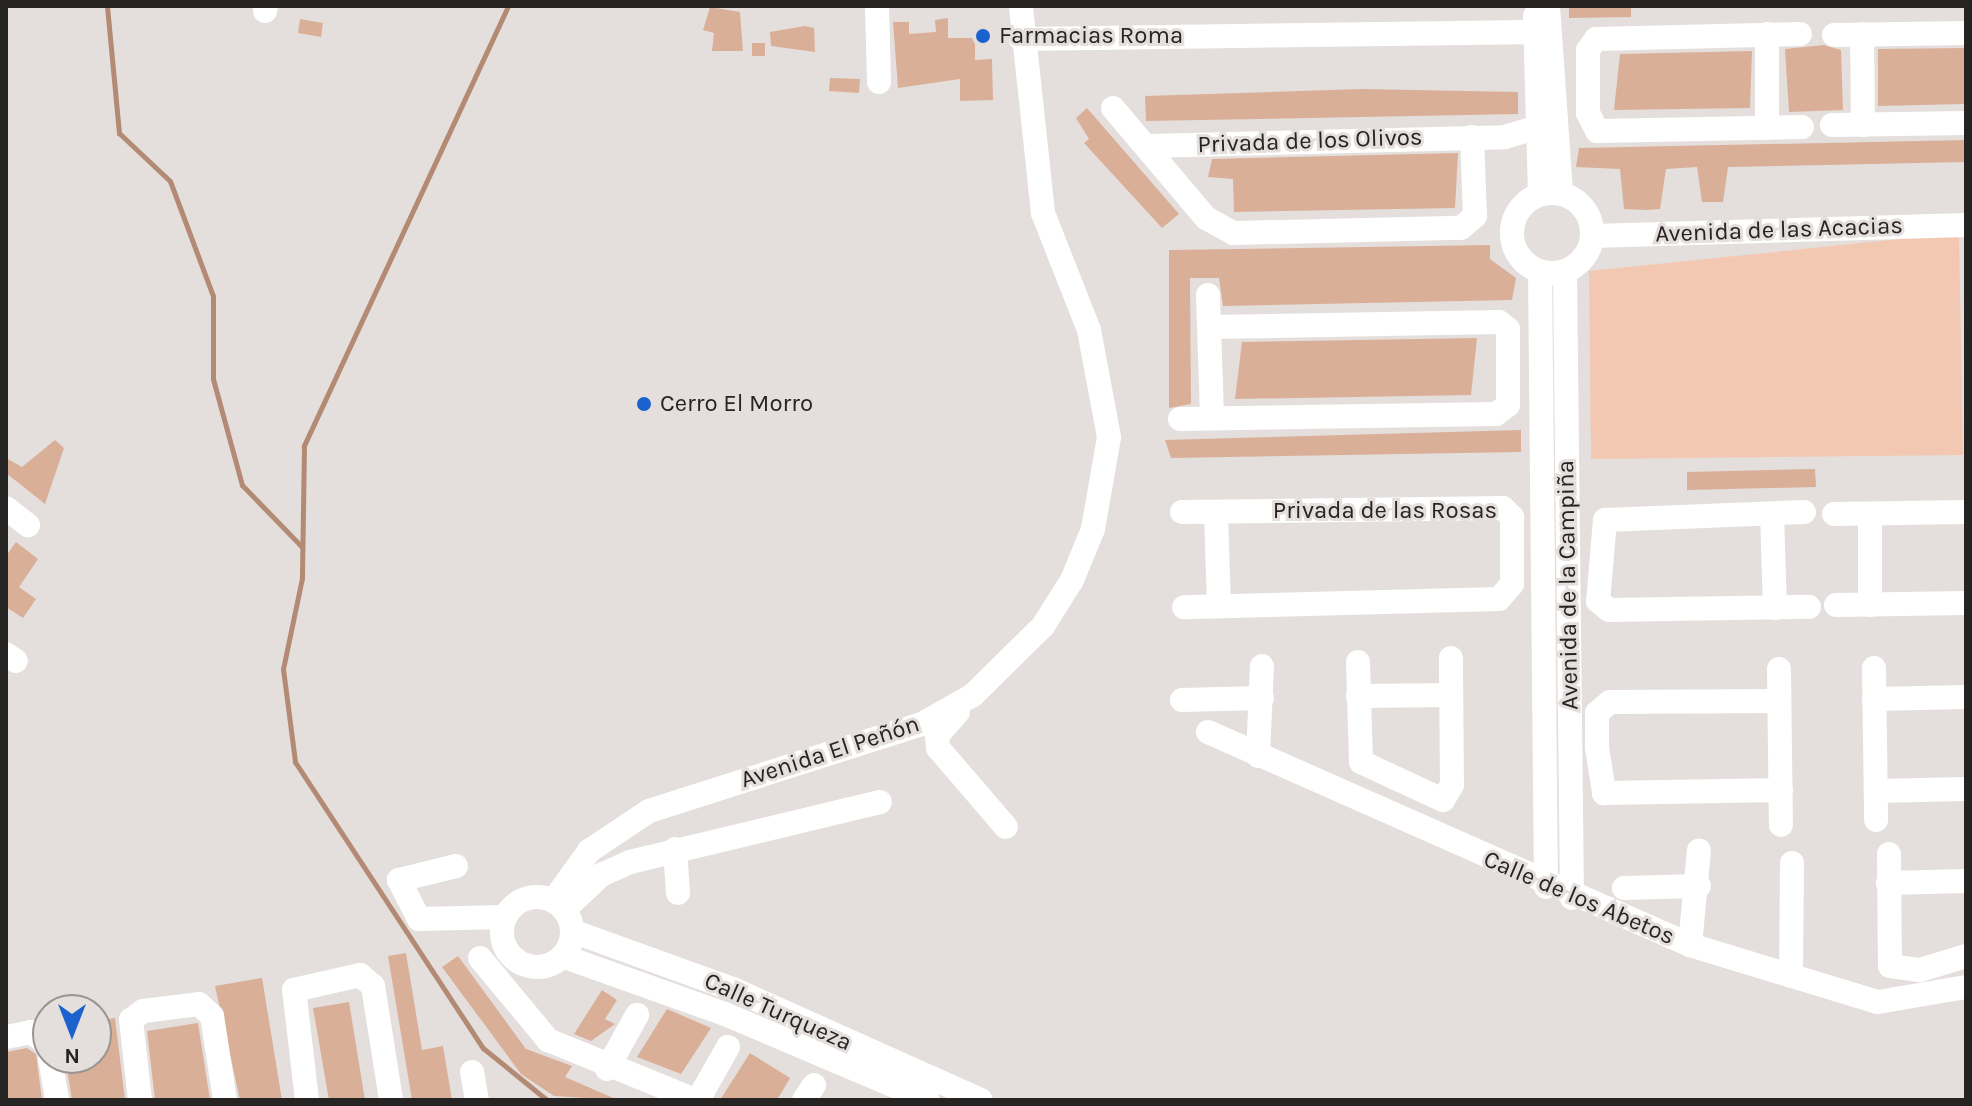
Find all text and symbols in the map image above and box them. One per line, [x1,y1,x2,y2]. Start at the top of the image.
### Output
place label: Farmacias Roma [999,22,1183,50]
marker: Farmacias Roma [974,27,992,45]
street label: Privada de los Olivos [1197,123,1423,159]
street label: Avenida de las Acacias [1655,211,1903,249]
place label: Cerro El Morro [660,390,813,418]
marker: Cerro El Morro [635,395,653,413]
street label: Avenida de la Campiña [1551,460,1585,710]
street label: Privada de las Rosas [1273,497,1497,525]
street label: Avenida El Peñón [737,710,923,794]
street label: Calle de los Abetos [1479,845,1679,951]
street label: Calle Turqueza [700,967,856,1057]
north arrow [32,994,112,1074]
text: N [64,1043,80,1069]

